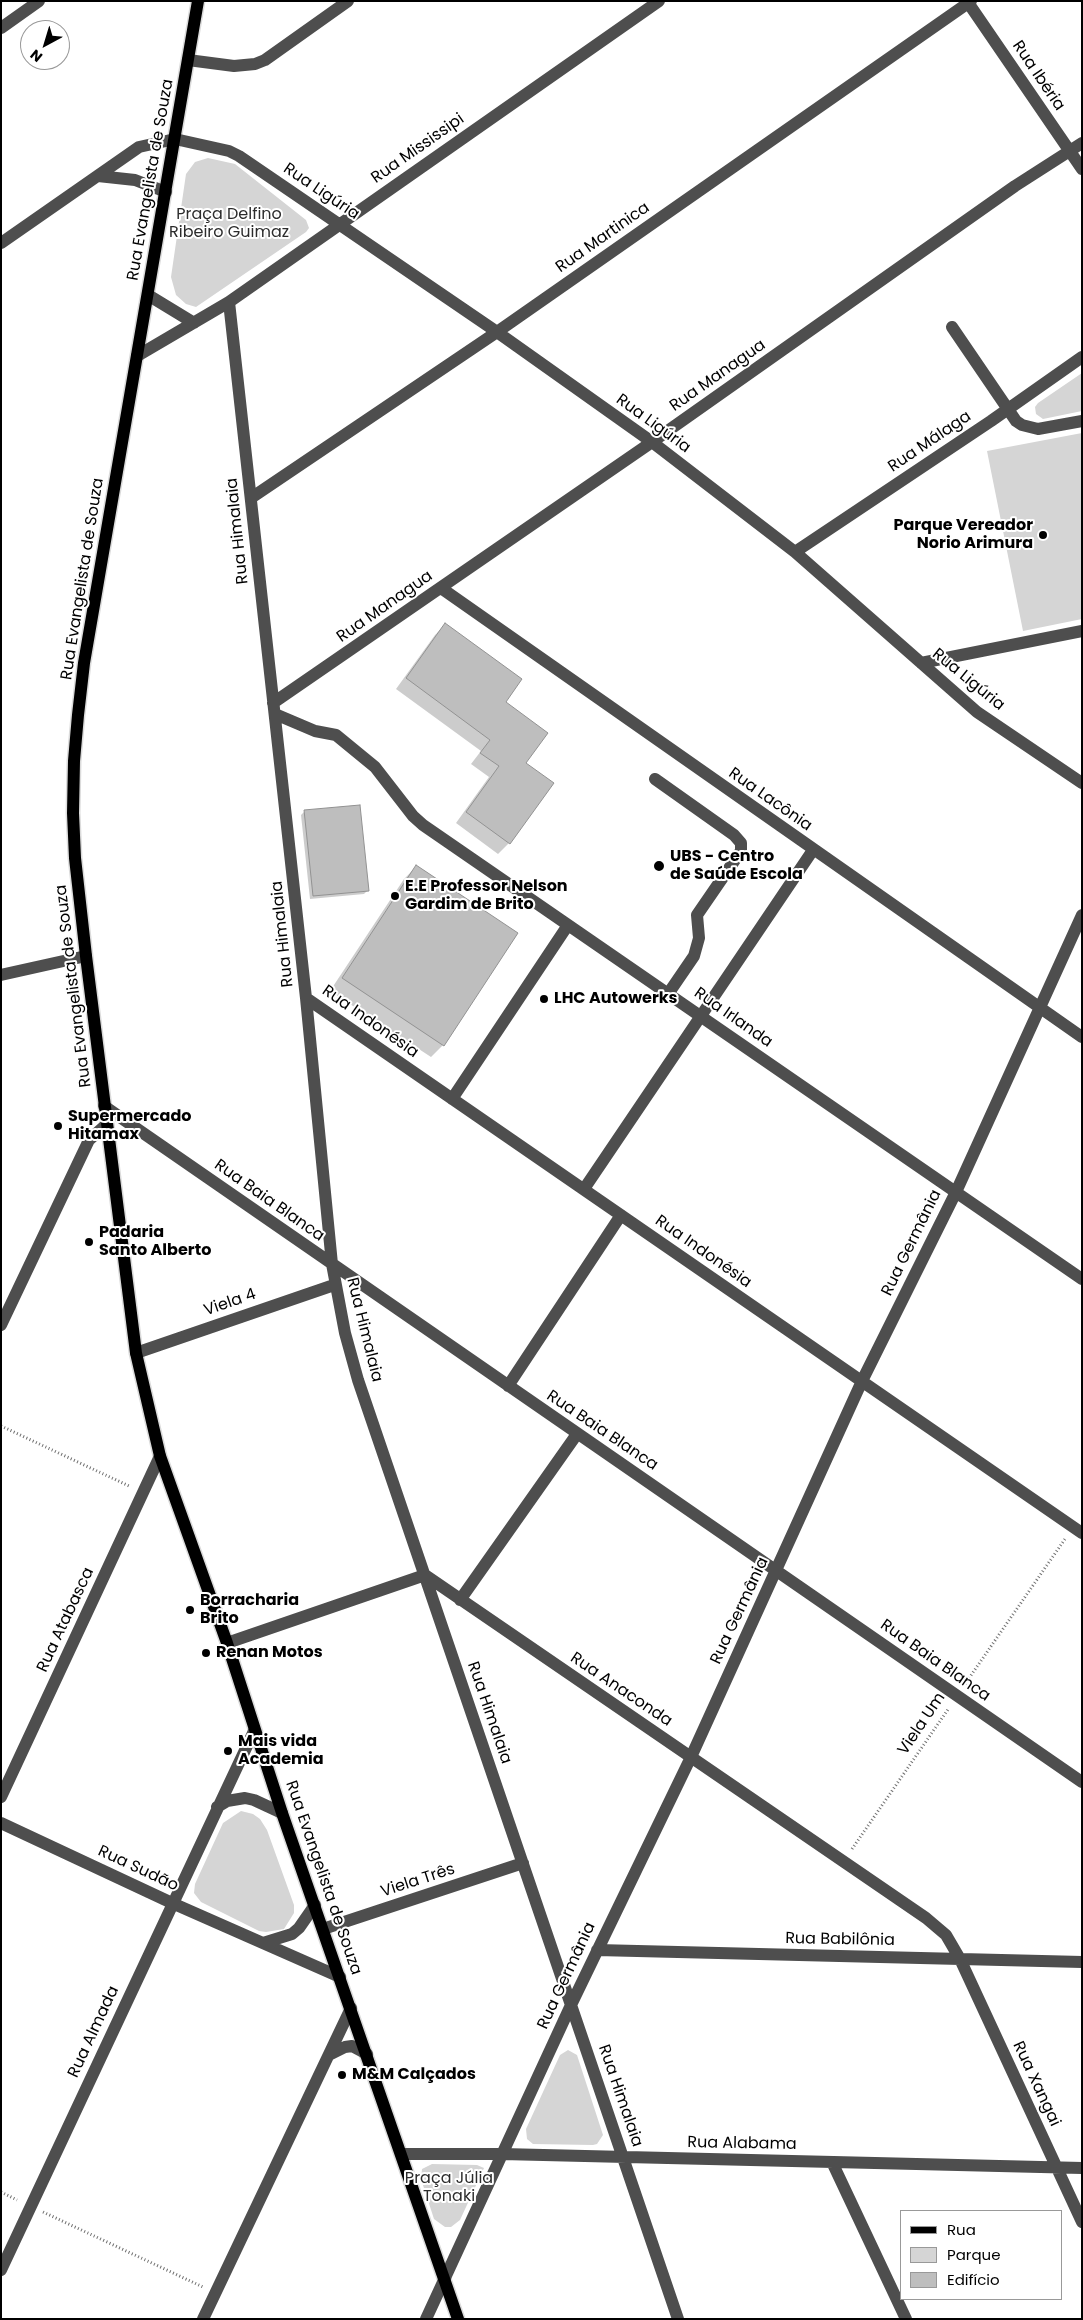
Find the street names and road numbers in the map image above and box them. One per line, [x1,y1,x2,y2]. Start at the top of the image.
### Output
street label: Rua Ibéria [1008,37,1068,115]
street label: Rua Evangelista de Souza [124,78,178,282]
street label: Rua Mississipi [368,110,468,188]
street label: Rua Ligúria [279,160,363,224]
street label: Rua Martinica [552,199,654,277]
street label: Rua Managua [666,336,770,416]
street label: Rua Ligúria [612,390,694,458]
street label: Rua Málaga [885,407,975,477]
street label: Rua Evangelista de Souza [58,477,108,681]
street label: Rua Himalaia [223,477,253,585]
street label: Rua Managua [333,567,437,647]
street label: Rua Ligúria [928,645,1008,715]
street label: Rua Lacônia [724,764,816,836]
street label: Rua Himalaia [268,880,298,988]
street label: Rua Evangelista de Souza [52,884,96,1088]
street label: Rua Indonésia [318,982,422,1062]
street label: Rua Irlanda [690,984,776,1052]
street label: Rua Baia Blanca [210,1156,328,1246]
street label: Rua Germânia [878,1187,946,1299]
street label: Rua Indonésia [651,1212,755,1292]
street label: Rua Himalaia [342,1276,386,1384]
street label: Viela 4 [201,1285,259,1321]
street label: Rua Baia Blanca [543,1387,661,1475]
street label: Rua Germânia [707,1555,773,1667]
street label: Rua Atabasca [33,1565,99,1675]
street label: Rua Baia Blanca [876,1616,994,1706]
street label: Rua Anaconda [566,1649,676,1731]
street label: Rua Himalaia [463,1659,515,1767]
street label: Viela Um [894,1689,950,1759]
street label: Rua Evangelista de Souza [281,1778,365,1978]
street label: Rua Sudão [95,1842,181,1896]
street label: Viela Três [379,1860,457,1902]
street label: Rua Germânia [534,1920,600,2032]
street label: Rua Babilônia [785,1929,895,1951]
street label: Rua Almada [64,1983,124,2081]
street label: Rua Xangai [1008,2038,1064,2130]
street label: Rua Himalaia [594,2042,646,2150]
street label: Rua Alabama [687,2133,797,2155]

